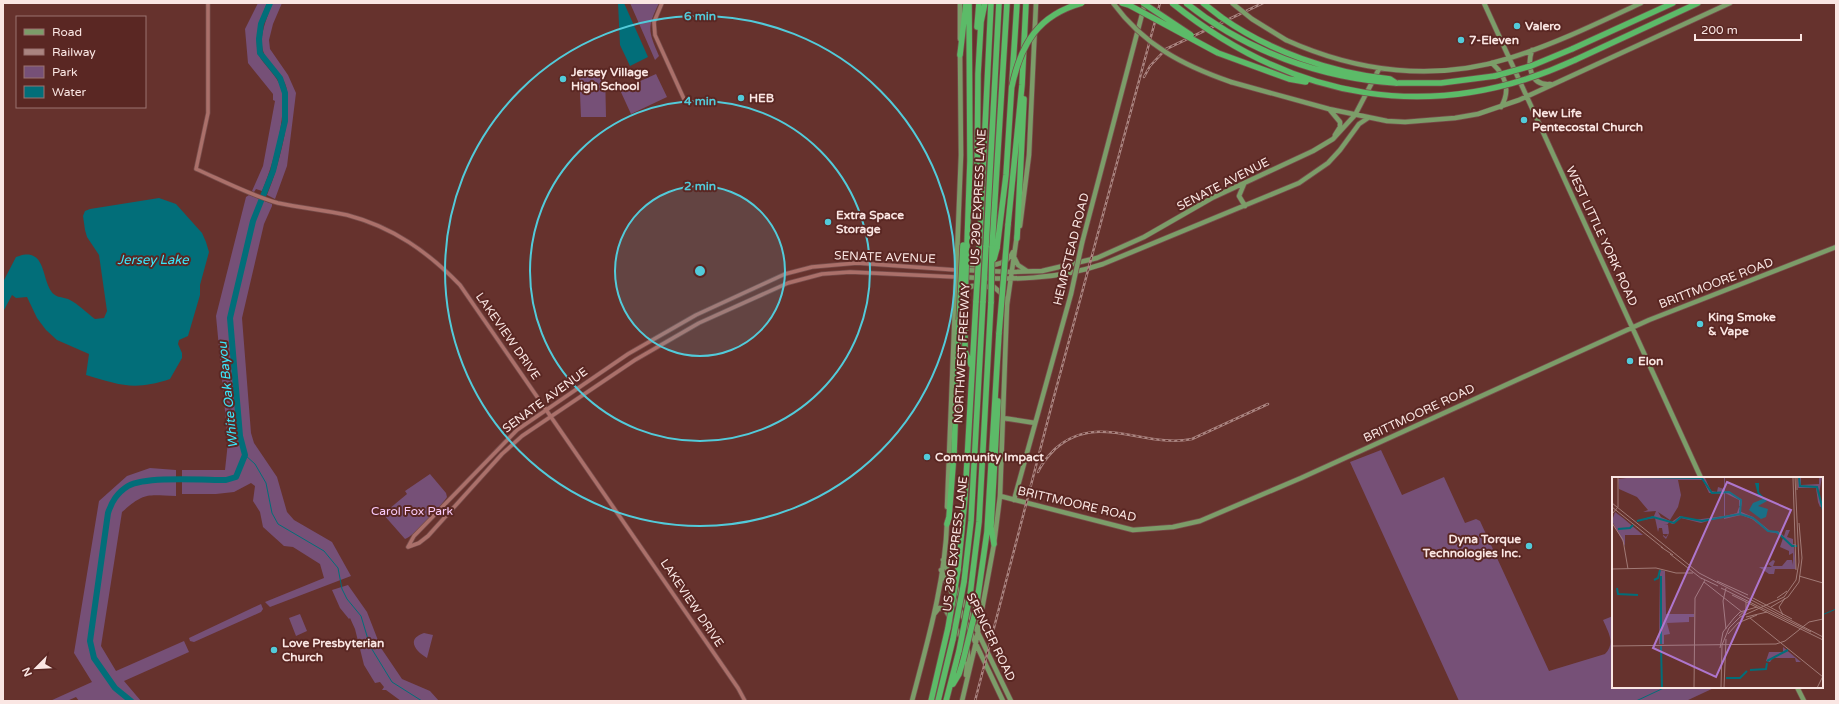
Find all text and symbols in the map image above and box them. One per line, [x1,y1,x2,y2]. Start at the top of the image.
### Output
text: 6 min [684,9,716,23]
legend [16,16,146,108]
scale bar [1695,16,1801,42]
place label: Valero [1525,19,1561,33]
marker: Valero [1512,21,1522,31]
text: 200 m [1701,23,1738,37]
text: Road [52,25,82,39]
place label: 7-Eleven [1469,33,1519,47]
marker: 7-Eleven [1456,35,1466,45]
text: Railway [52,45,96,59]
text: Park [52,65,78,79]
place label: Jersey Village High School [570,65,649,94]
marker: Jersey Village High School [558,74,568,84]
text: Water [52,85,87,99]
place label: HEB [749,91,774,105]
marker: HEB [736,93,746,103]
text: 4 min [684,94,716,108]
place label: New Life Pentecostal Church [1532,106,1643,134]
marker: New Life Pentecostal Church [1519,115,1529,125]
street label: US 290 EXPRESS LANE [967,128,989,265]
street label: SENATE AVENUE [1174,155,1272,213]
street label: WEST LITTLE YORK ROAD [1563,164,1641,308]
text: 2 min [684,179,716,193]
street label: HEMPSTEAD ROAD [1050,191,1092,307]
place label: Extra Space Storage [836,208,904,237]
marker: Extra Space Storage [823,217,833,227]
street label: SENATE AVENUE [834,248,936,266]
water label: Jersey Lake [117,252,189,268]
street label: BRITTMOORE ROAD [1657,255,1775,311]
centre of rings [693,264,707,278]
street label: NORTHWEST FREEWAY [951,282,973,424]
street label: LAKEVIEW DRIVE [473,290,543,382]
place label: King Smoke & Vape [1708,310,1776,339]
marker: King Smoke & Vape [1695,319,1705,329]
water label: White Oak Bayou [214,340,242,449]
place label: Elon [1638,354,1663,368]
marker: Elon [1625,356,1635,366]
street label: SENATE AVENUE [500,364,591,436]
street label: BRITTMOORE ROAD [1361,381,1477,445]
place label: Community Impact [935,450,1044,465]
marker: Community Impact [922,452,932,462]
street label: US 290 EXPRESS LANE [940,475,970,612]
inset map [1612,477,1823,688]
street label: BRITTMOORE ROAD [1016,484,1138,524]
park label: Carol Fox Park [371,504,454,518]
place label: Dyna Torque Technologies Inc. [1422,532,1521,561]
marker: Dyna Torque Technologies Inc. [1524,541,1534,551]
street label: LAKEVIEW DRIVE [657,556,727,650]
street label: SPENCER ROAD [964,591,1018,683]
place label: Love Presbyterian Church [282,636,384,664]
marker: Love Presbyterian Church [269,645,279,655]
north arrow [16,648,56,688]
text: N [20,665,35,679]

